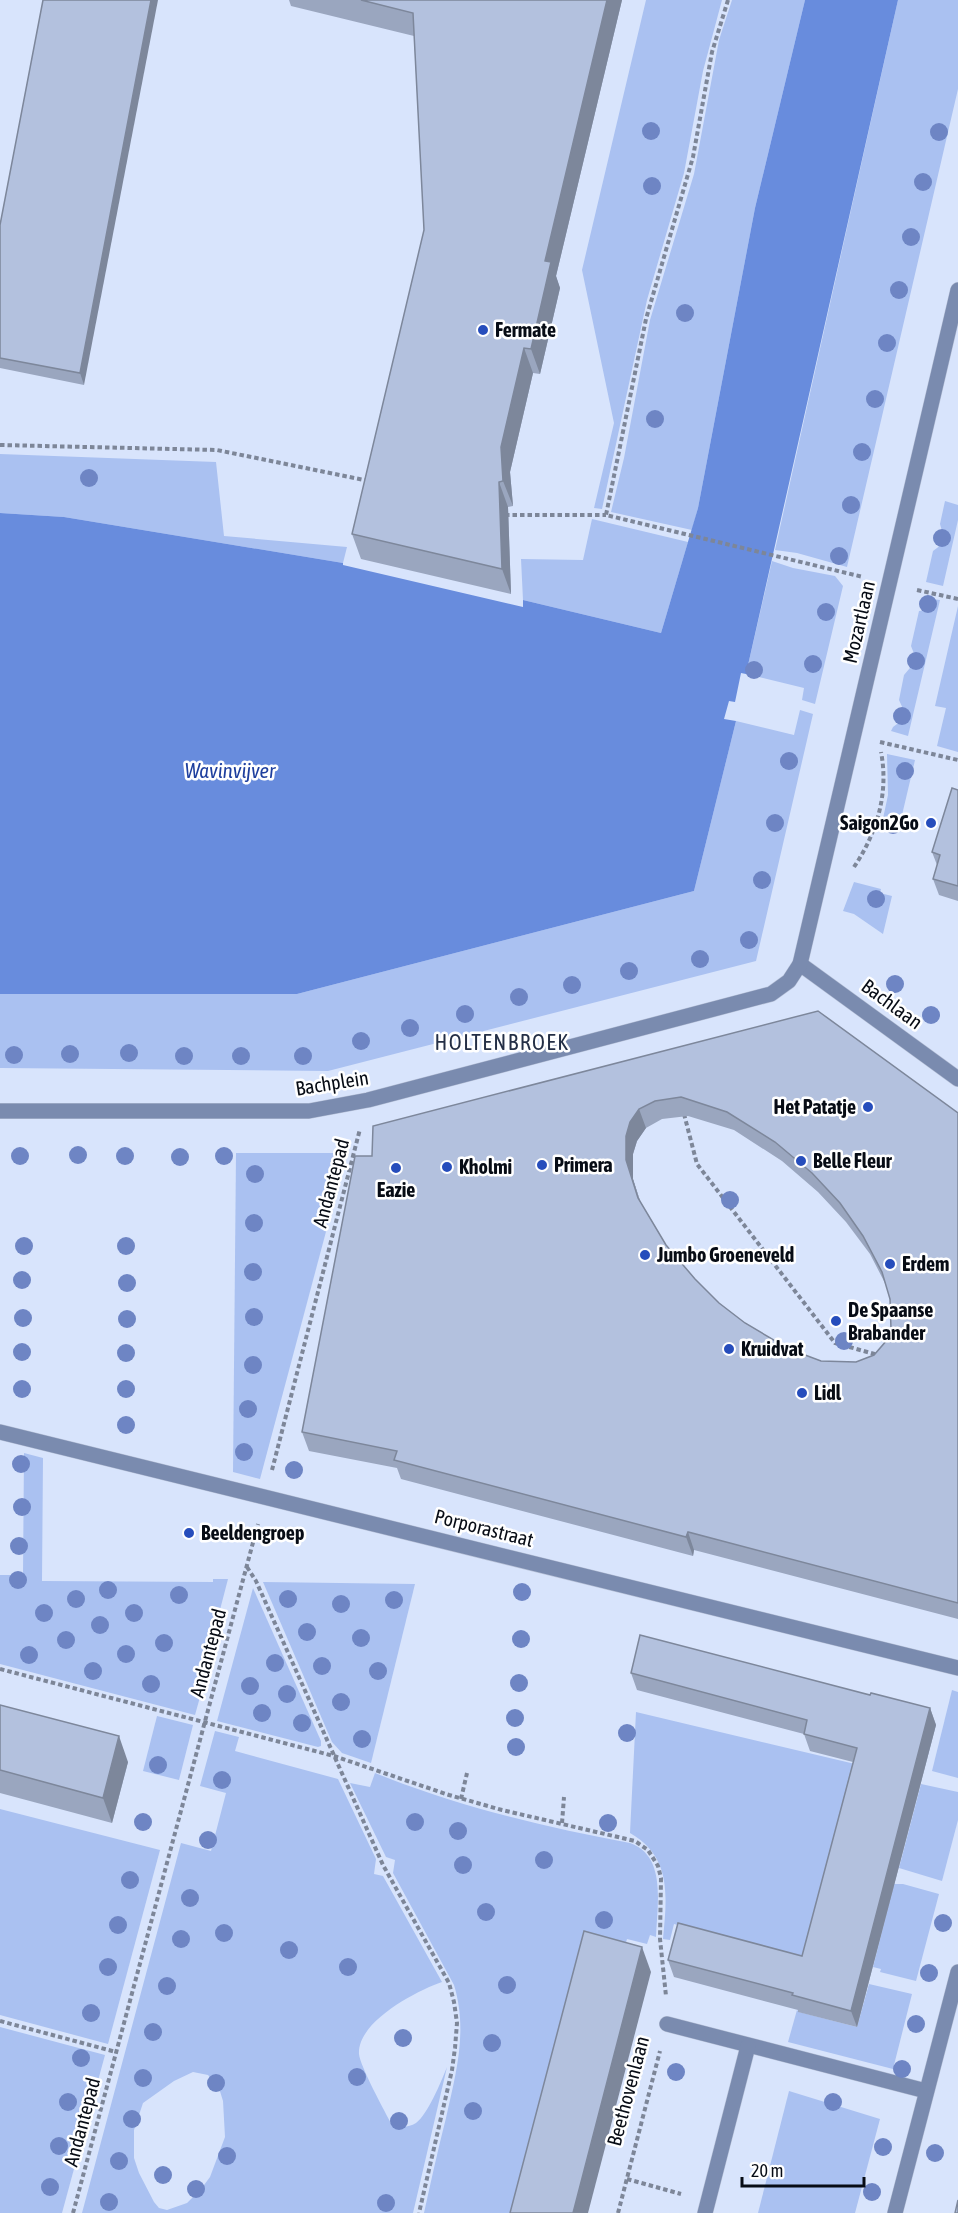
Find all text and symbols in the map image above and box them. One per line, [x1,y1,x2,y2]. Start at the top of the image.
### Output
place label: Fermate [495,318,556,341]
marker: Fermate [476,323,490,337]
street label: Mozartlaan [838,578,879,665]
water label: Wavinvijver [185,758,276,782]
place label: Saigon2Go [840,811,919,834]
marker: Saigon2Go [924,816,938,830]
street label: Bachlaan [857,974,927,1033]
district label: HOLTENBROEK [435,1029,569,1055]
street label: Bachplein [294,1065,370,1100]
place label: Het Patatje [774,1095,856,1118]
marker: Het Patatje [861,1100,875,1114]
street label: Andantepad [308,1136,353,1230]
place label: Belle Fleur [813,1149,893,1172]
place label: Primera [554,1153,613,1176]
marker: Belle Fleur [794,1154,808,1168]
place label: Kholmi [459,1155,512,1178]
marker: Primera [535,1158,549,1172]
marker: Kholmi [440,1160,454,1174]
marker: Eazie [389,1161,403,1175]
place label: Eazie [377,1178,415,1201]
place label: Jumbo Groeneveld [656,1243,794,1266]
marker: Jumbo Groeneveld [638,1248,652,1262]
place label: Erdem [902,1252,949,1275]
marker: Erdem [883,1257,897,1271]
place label: De Spaanse Brabander [848,1298,933,1344]
marker: De Spaanse Brabander [829,1314,843,1328]
place label: Kruidvat [741,1337,804,1360]
marker: Kruidvat [722,1342,736,1356]
place label: Lidl [814,1381,842,1404]
marker: Lidl [795,1386,809,1400]
street label: Porporastraat [432,1504,536,1551]
place label: Beeldengroep [201,1521,304,1544]
marker: Beeldengroep [182,1526,196,1540]
street label: Andantepad [185,1606,230,1700]
street label: Beethovenlaan [602,2034,653,2148]
street label: Andantepad [59,2075,104,2169]
scale bar [742,2150,864,2188]
text: 20 m [751,2160,783,2181]

